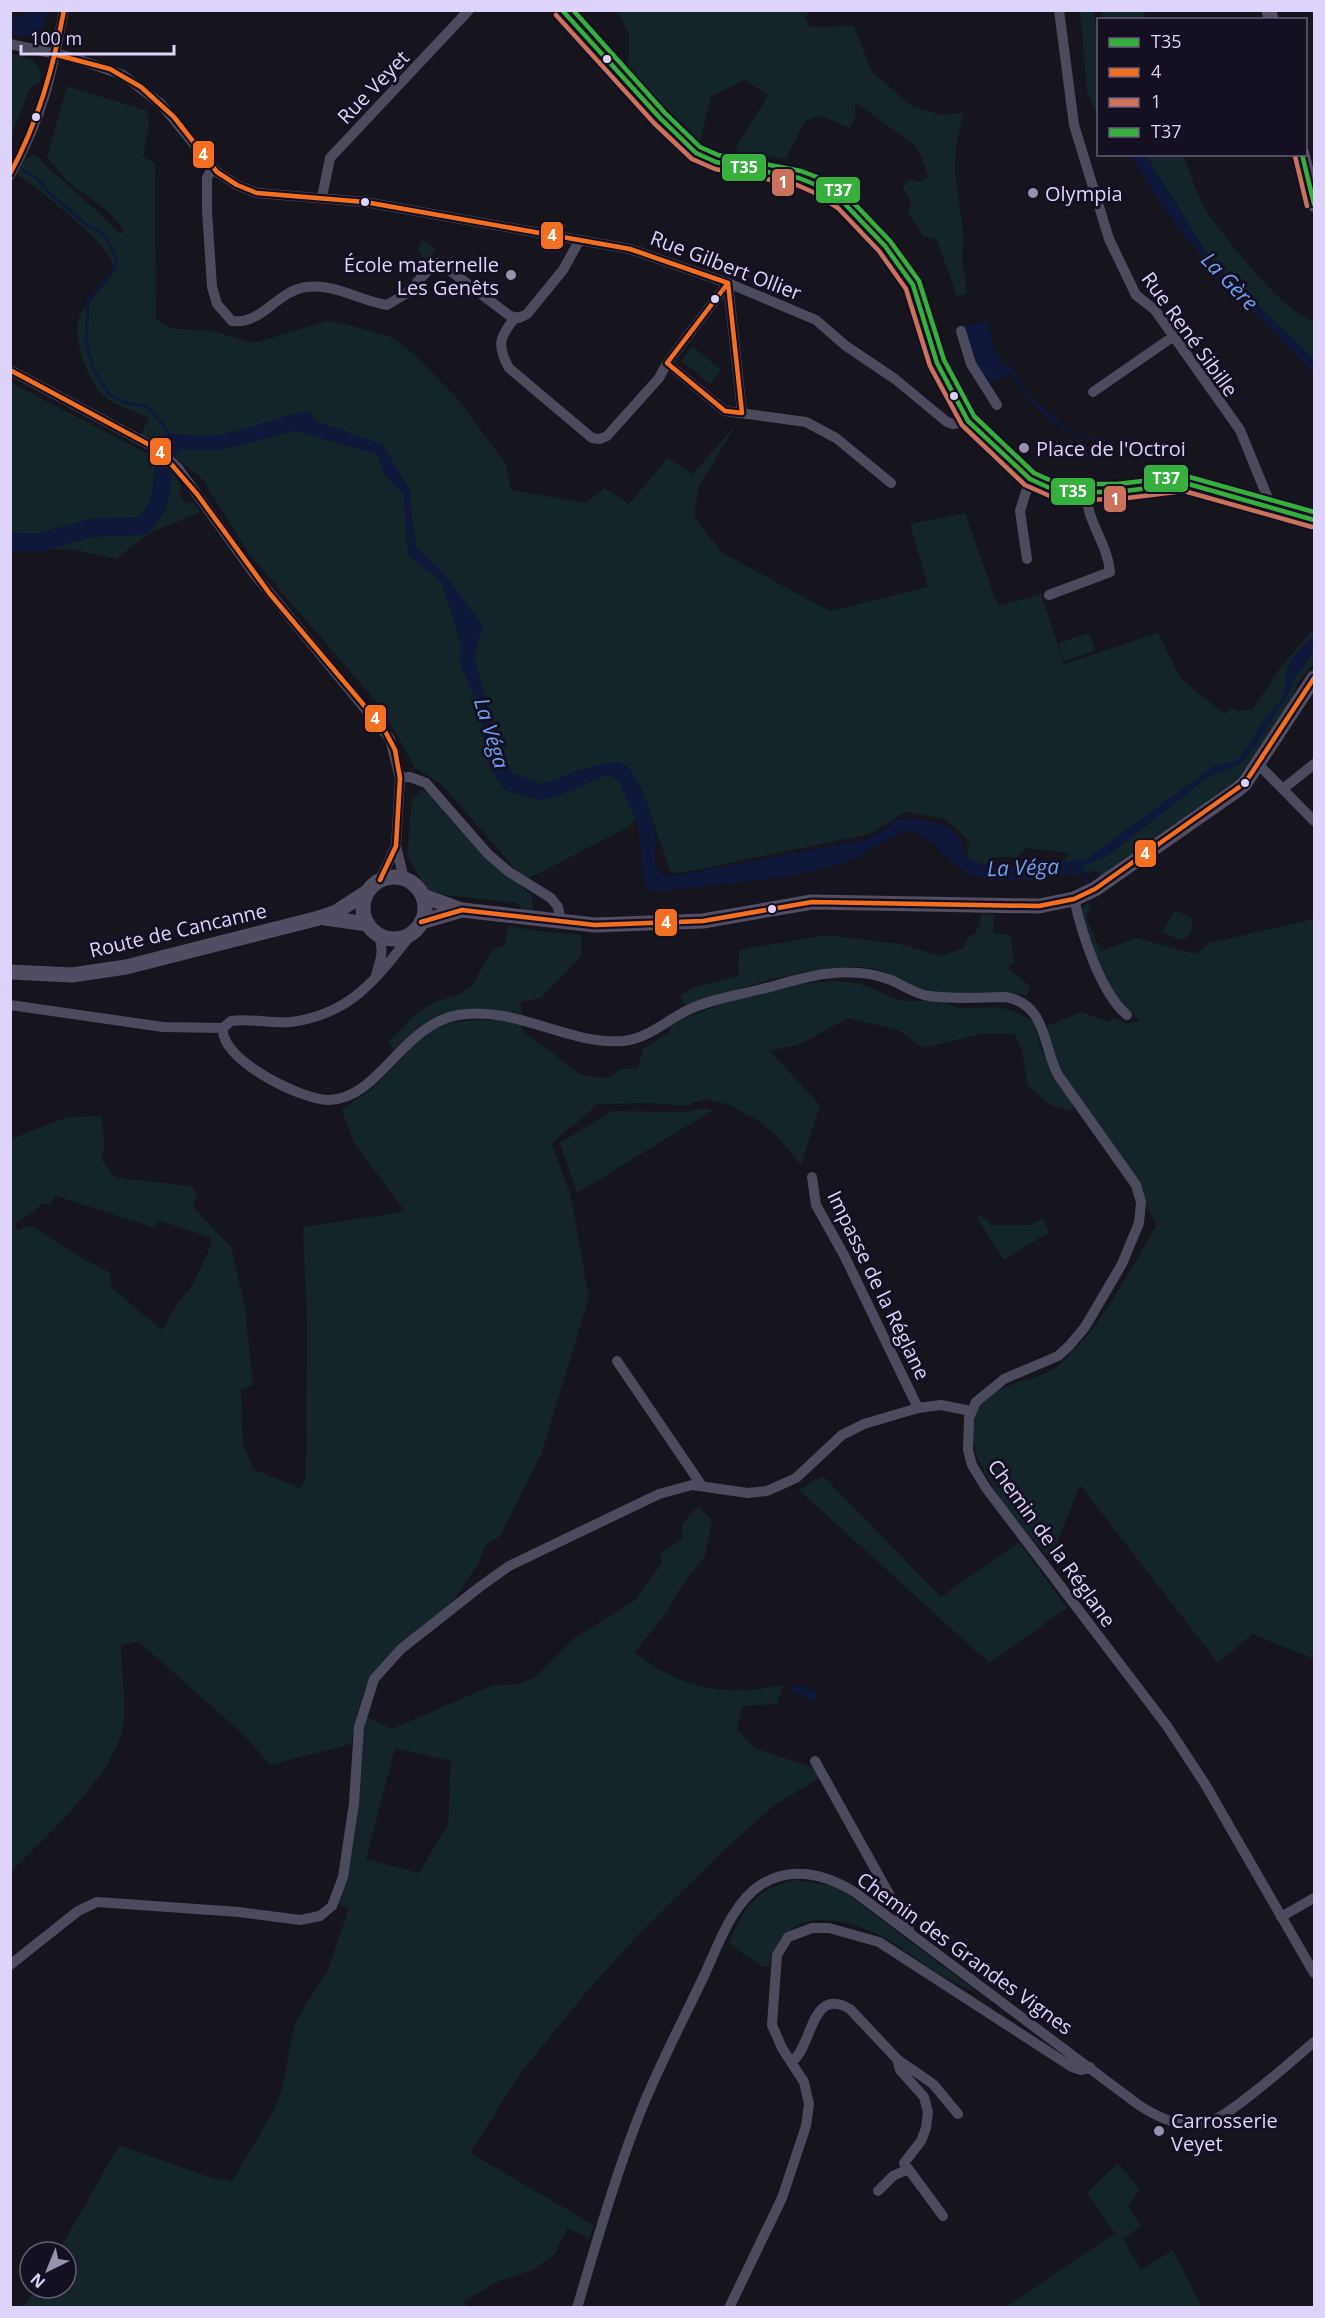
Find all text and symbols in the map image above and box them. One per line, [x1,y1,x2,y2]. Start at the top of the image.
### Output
scale bar [21,18,174,56]
legend [1097,18,1307,156]
text: 100 m [30,26,82,50]
text: T35 [1151,29,1182,53]
street label: Rue Veyet [331,44,415,130]
unlabelled marker [601,53,613,65]
text: 4 [1151,59,1161,83]
text: 1 [1151,89,1161,113]
unlabelled marker [30,111,42,123]
text: T37 [1151,119,1182,143]
line badge: 4 [192,140,215,169]
text: 4 [198,143,208,165]
line badge: T35 [721,153,767,182]
text: T35 [730,156,758,178]
line badge: 1 [771,168,795,197]
text: 1 [778,171,788,193]
line badge: T37 [815,176,861,204]
text: T37 [824,179,852,201]
place label: Olympia [1045,180,1123,207]
marker: Olympia [1026,186,1040,200]
unlabelled marker [359,196,371,208]
line badge: 4 [540,221,564,250]
text: 4 [547,224,557,246]
street label: Rue Gilbert Ollier [647,224,805,306]
water label: La Gère [1195,246,1265,316]
place label: École maternelle Les Genêts [344,251,499,301]
street label: Rue René Sibille [1136,266,1244,402]
marker: École maternelle Les Genêts [504,268,518,282]
unlabelled marker [709,293,721,305]
unlabelled marker [948,390,960,402]
place label: Place de l'Octroi [1036,435,1186,462]
line badge: 4 [149,437,172,466]
text: 4 [155,441,165,463]
marker: Place de l'Octroi [1017,441,1031,455]
line badge: T37 [1143,464,1189,493]
text: T37 [1152,467,1180,489]
line badge: T35 [1050,477,1096,506]
text: T35 [1059,480,1087,502]
line badge: 1 [1103,485,1127,513]
text: 1 [1110,488,1120,510]
water label: La Véga [468,694,516,772]
line badge: 4 [364,704,387,733]
text: 4 [370,707,380,729]
unlabelled marker [1239,777,1251,789]
line badge: 4 [1134,839,1157,868]
text: 4 [1140,842,1150,864]
water label: La Véga [986,852,1060,882]
street label: Route de Cancanne [87,896,269,964]
unlabelled marker [766,903,778,915]
line badge: 4 [654,908,678,937]
text: 4 [661,911,671,933]
street label: Impasse de la Réglane [821,1186,937,1384]
street label: Chemin de la Réglane [982,1454,1122,1632]
street label: Chemin des Grandes Vignes [852,1866,1078,2040]
place label: Carrosserie Veyet [1171,2107,1278,2157]
marker: Carrosserie Veyet [1152,2124,1166,2138]
north arrow [18,2240,78,2300]
text: N [26,2268,50,2293]

